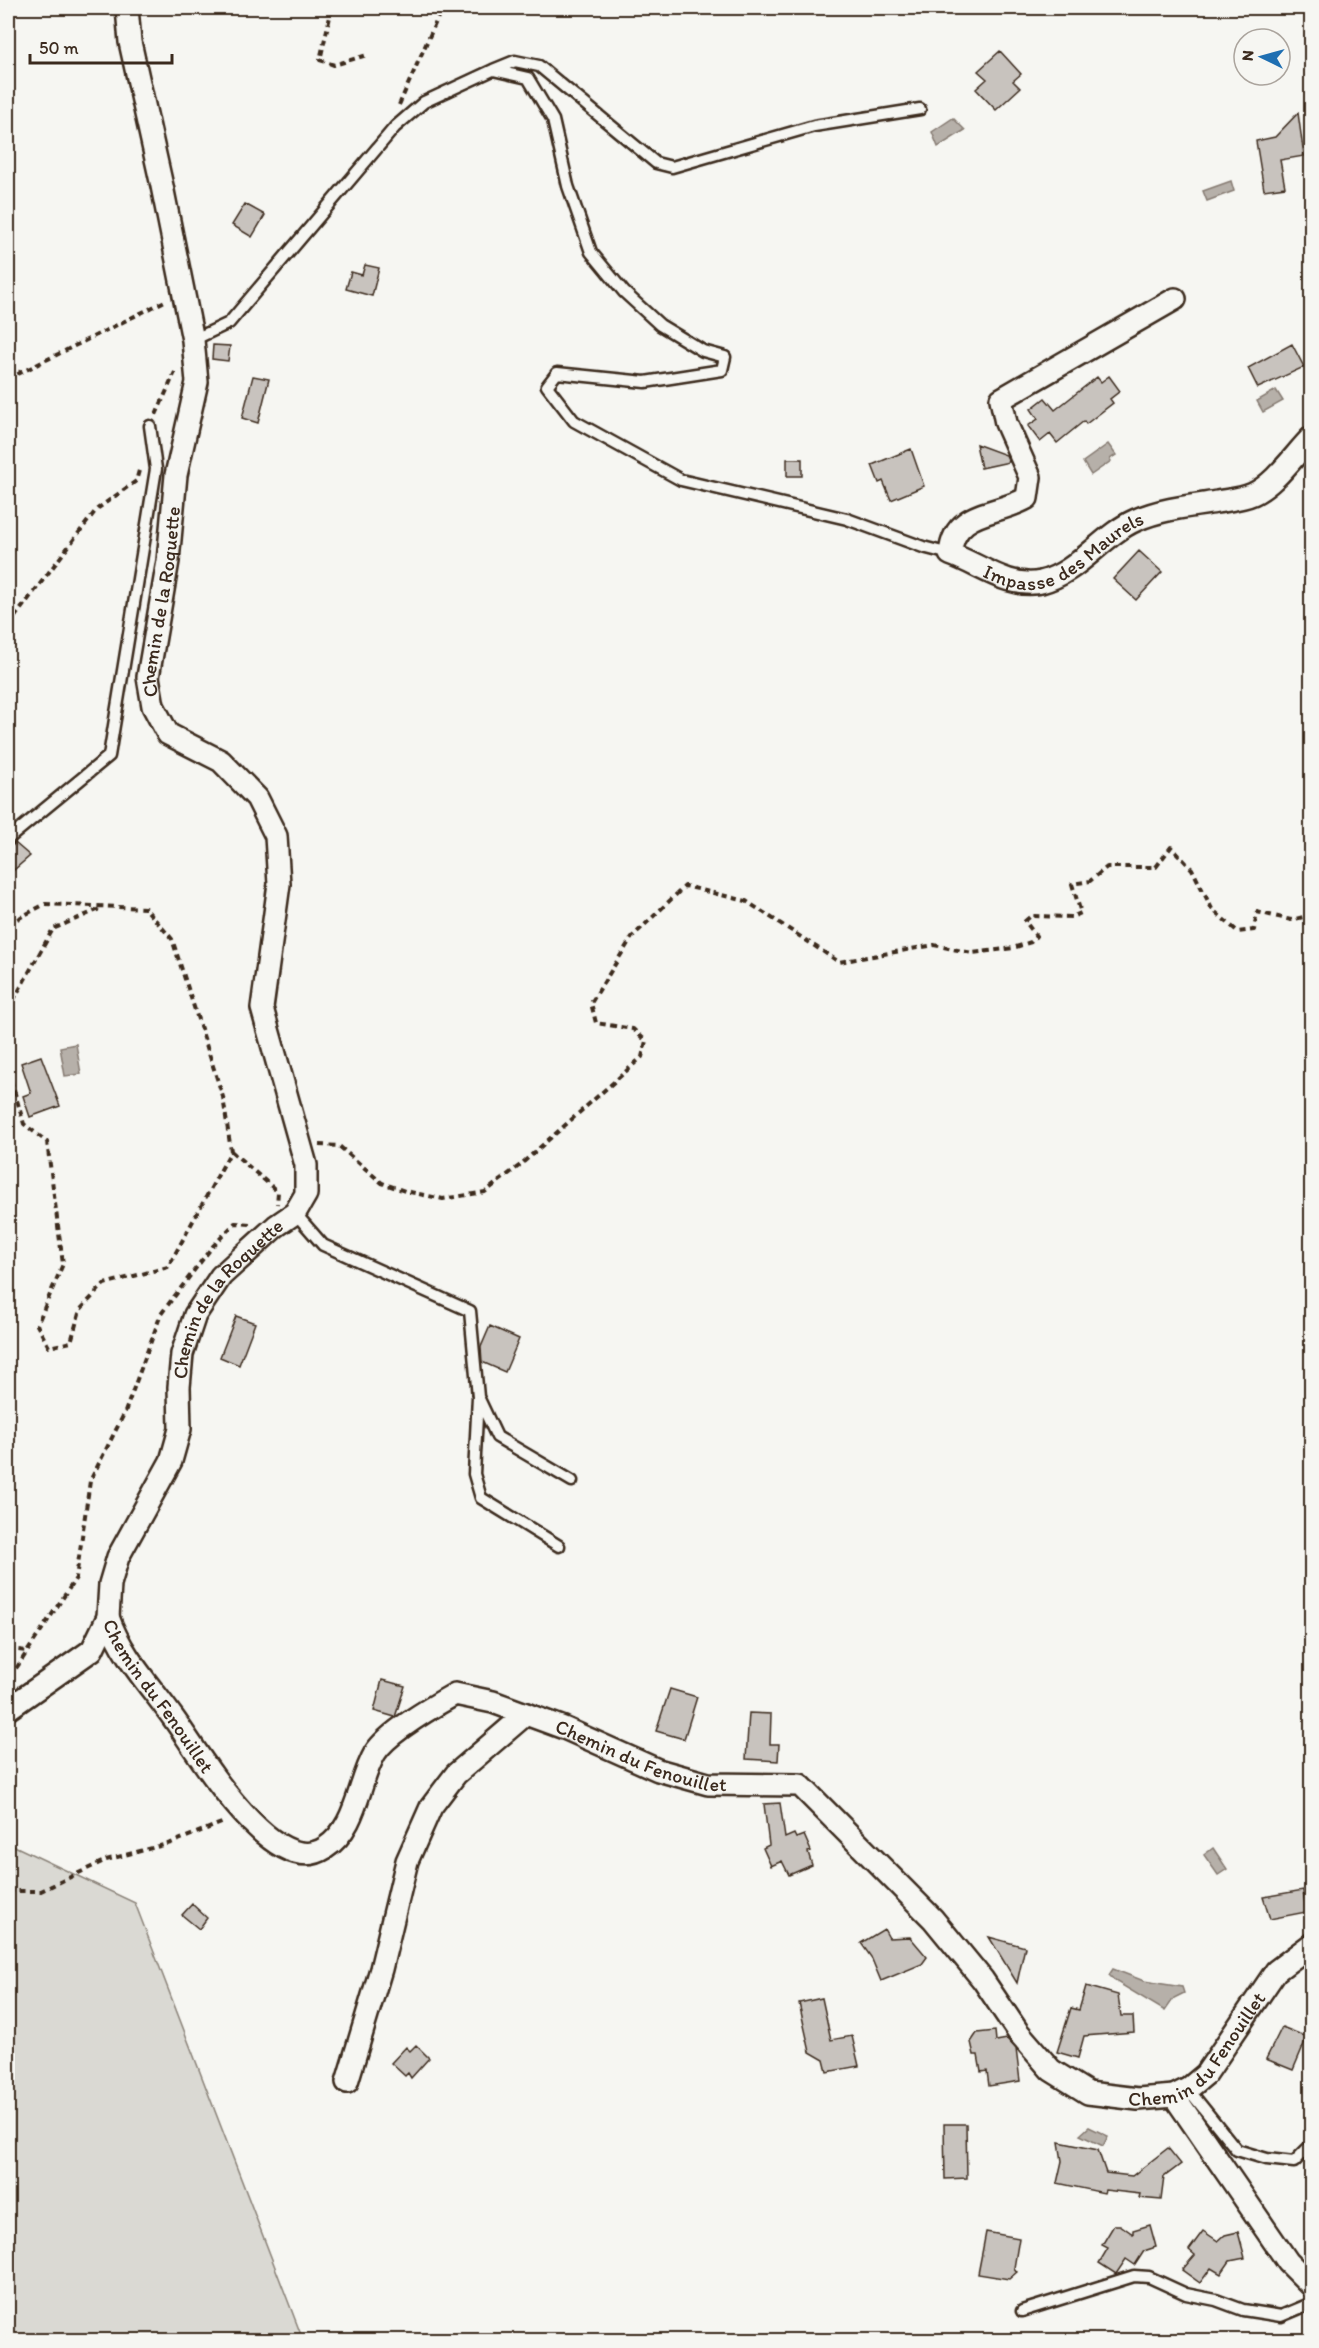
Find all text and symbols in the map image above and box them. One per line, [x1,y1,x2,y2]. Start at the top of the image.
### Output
scale bar [30,27,172,65]
north arrow [1232,27,1292,87]
text: 50 m [39,37,79,59]
text: N [1238,50,1257,62]
street label: Chemin de la Roquette [136,505,185,699]
street label: Impasse des Maurels [980,506,1147,595]
street label: Chemin de la Roquette [168,1213,287,1380]
street label: Chemin du Fenouillet [98,1616,219,1778]
street label: Chemin du Fenouillet [552,1714,727,1796]
street label: Chemin du Fenouillet [1127,1987,1271,2111]

